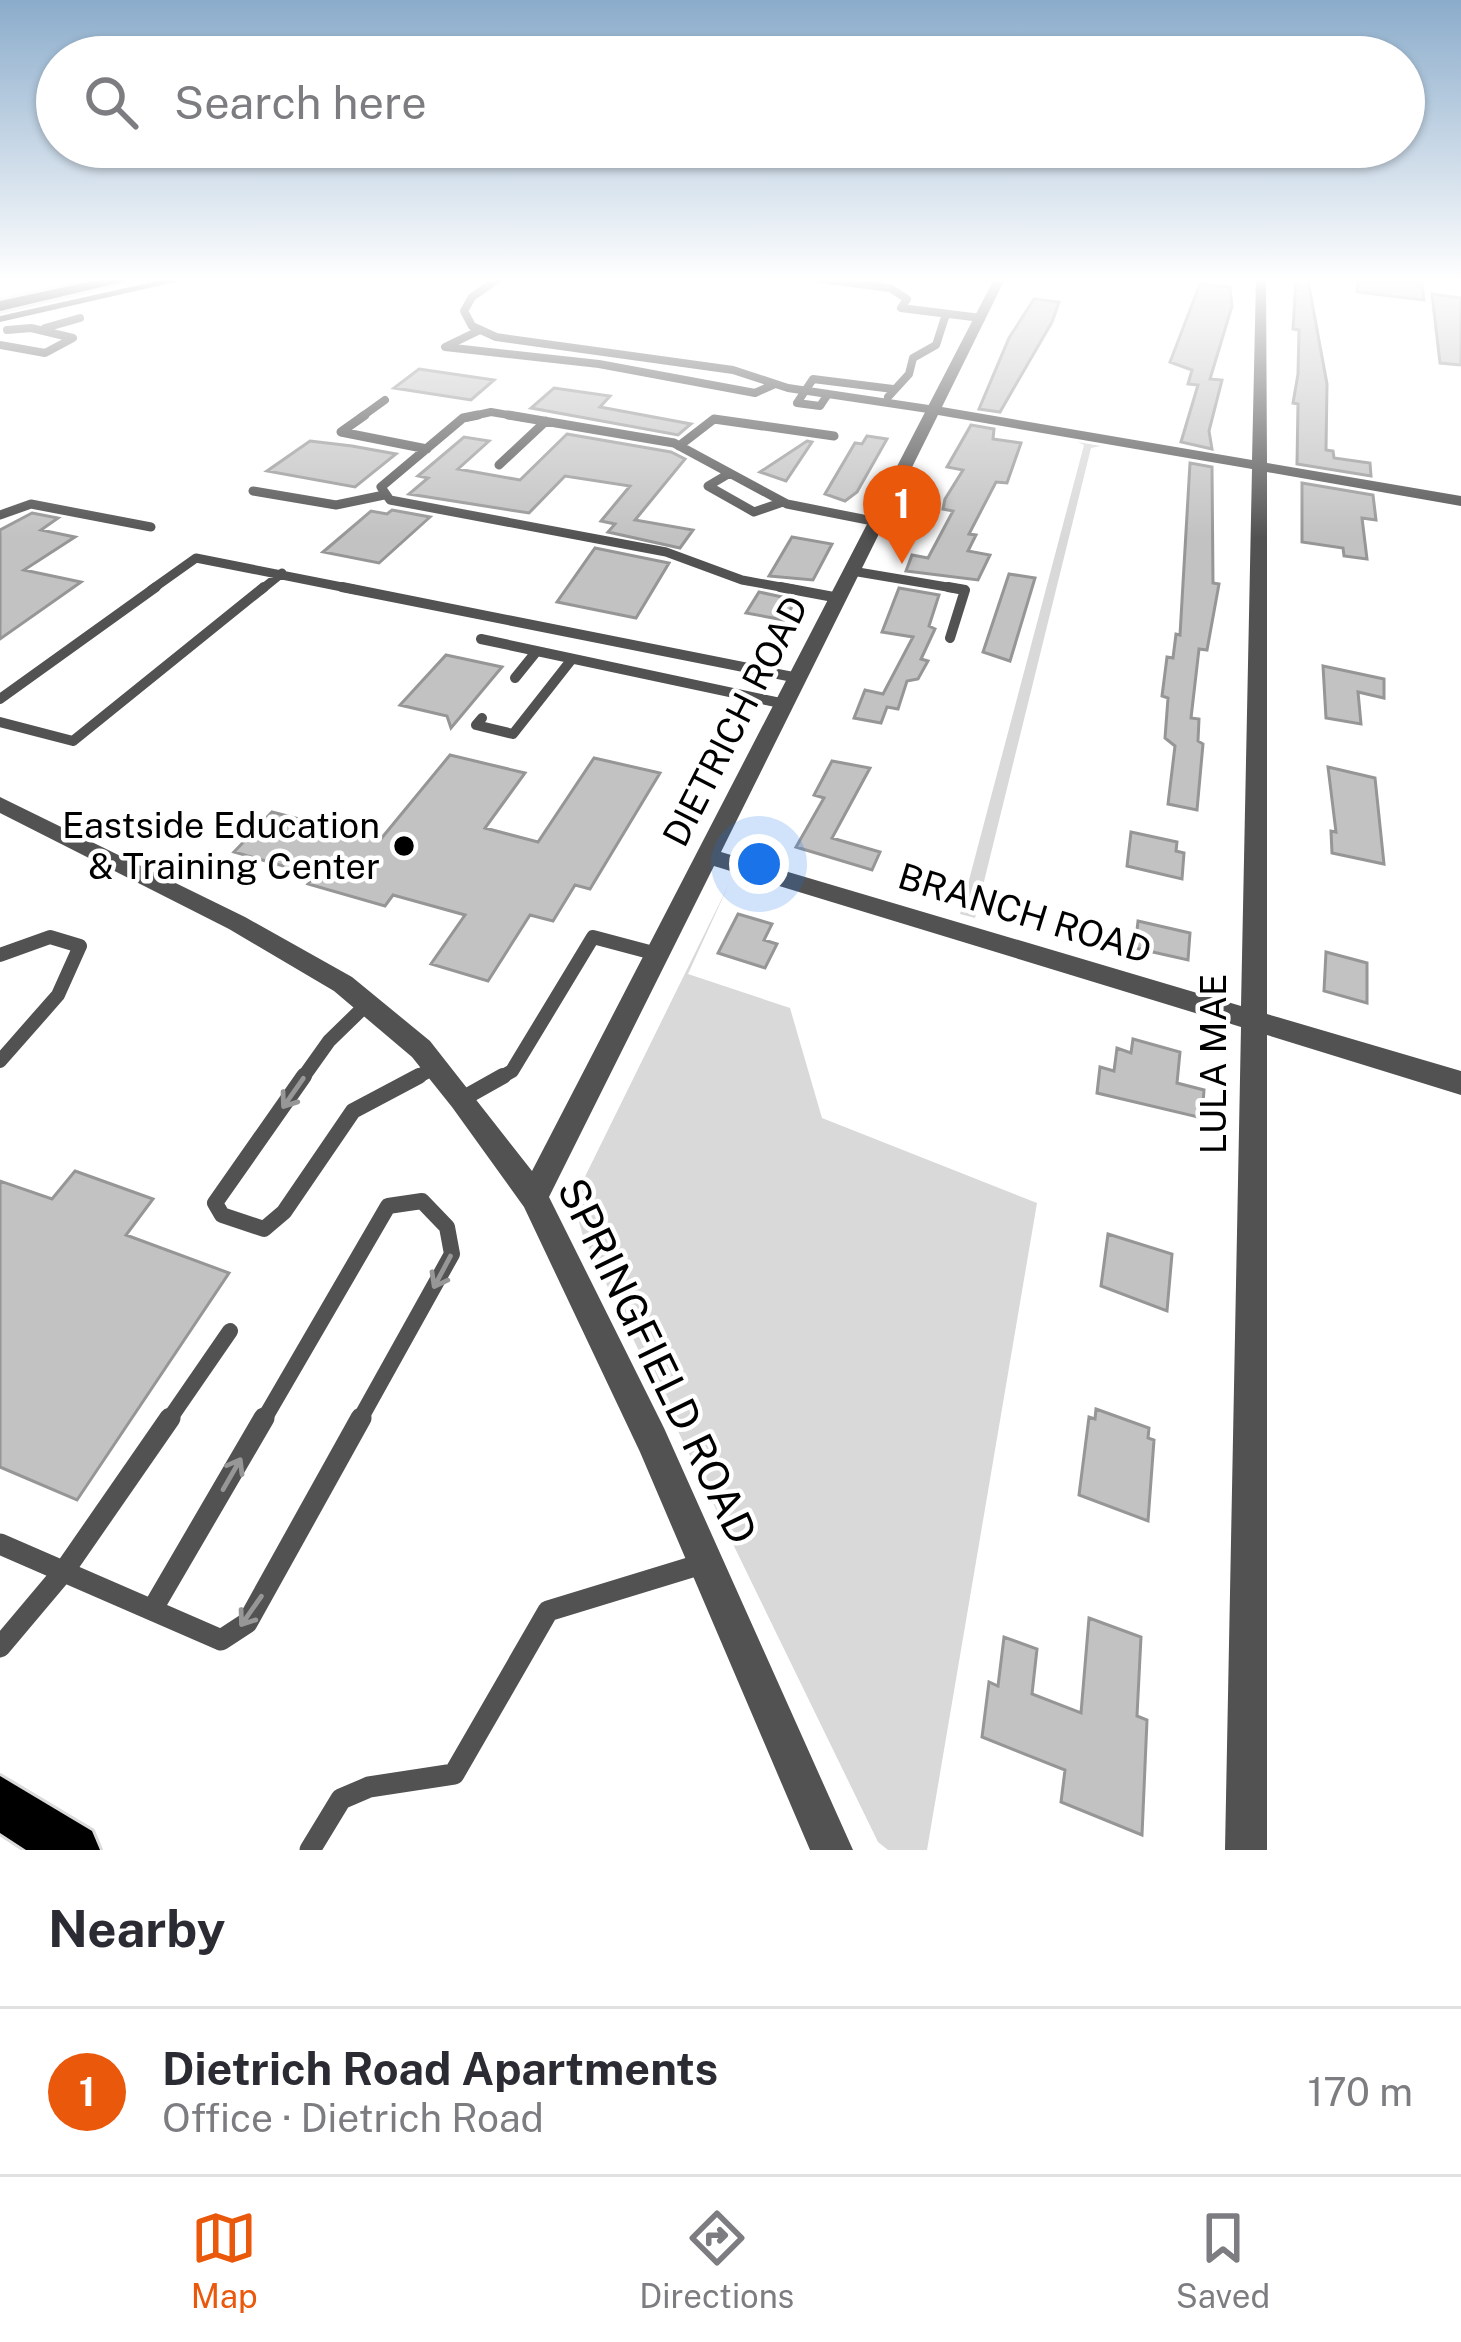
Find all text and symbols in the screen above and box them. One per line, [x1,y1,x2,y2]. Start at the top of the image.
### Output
search box [36,36,1425,168]
icon: search [78,69,144,135]
text: Search here [174,76,427,129]
pin: 1 [863,465,941,564]
street label: DIETRICH ROAD [654,589,816,853]
place label: Eastside Education & Training Center [62,804,380,887]
marker: Eastside Education & Training Center [391,833,417,859]
your location [729,834,789,894]
street label: BRANCH ROAD [893,855,1157,971]
street label: LULA MAE [1192,974,1234,1154]
one-way arrow [280,1076,305,1109]
street label: SPRINGFIELD ROAD [548,1170,768,1552]
one-way arrow [430,1253,453,1288]
one-way arrow [221,1457,245,1492]
one-way arrow [239,1594,264,1627]
text: Nearby [48,1899,225,1958]
text: Dietrich Road Apartments [162,2042,718,2095]
text: 1 [79,2069,95,2115]
text: 170 m [1307,2069,1413,2115]
text: Office · Dietrich Road [162,2095,544,2141]
tab: Map [191,2205,258,2315]
tab: Directions [639,2205,794,2315]
tab: Saved [1176,2205,1270,2315]

